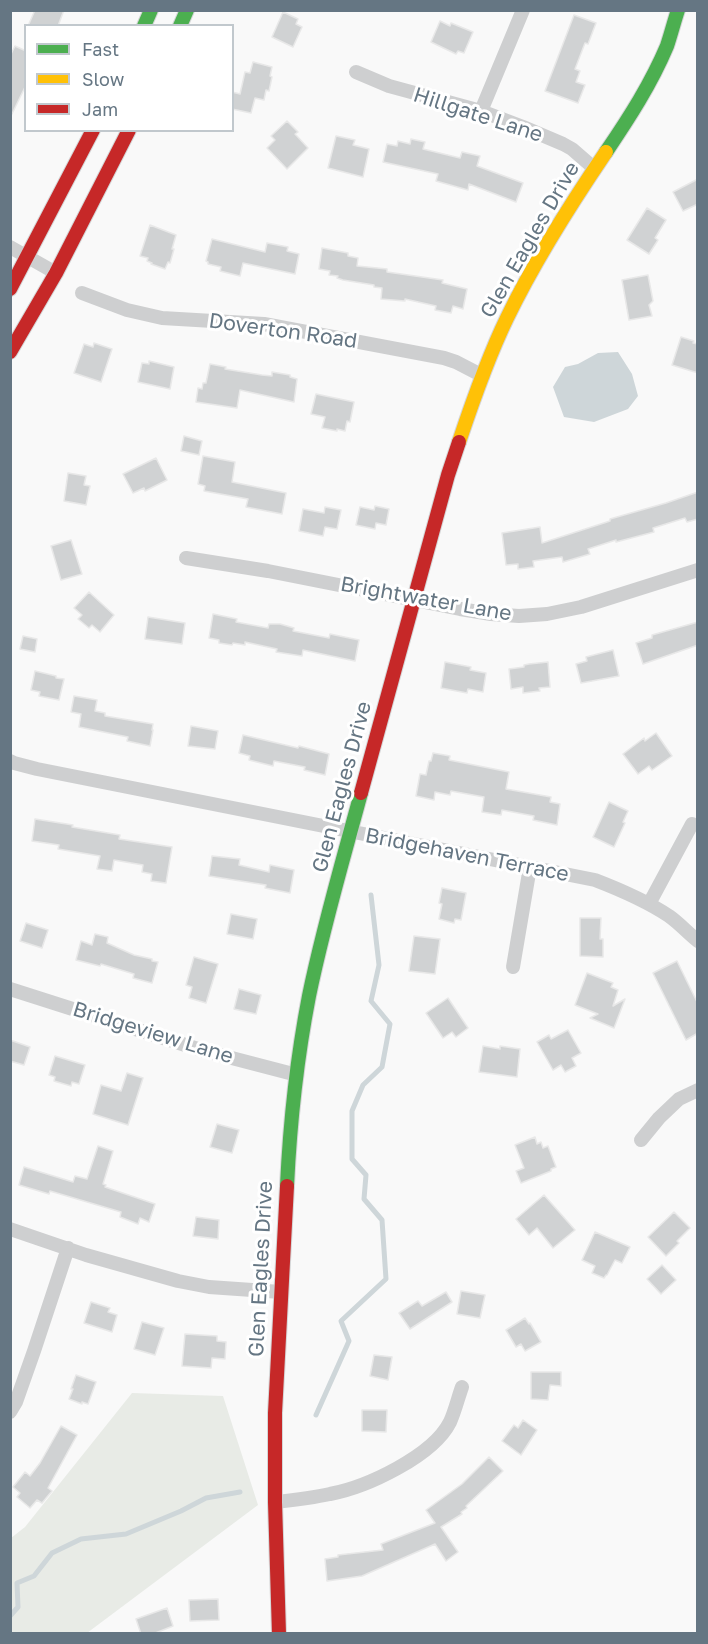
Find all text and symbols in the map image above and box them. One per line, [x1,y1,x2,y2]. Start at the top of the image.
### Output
legend [24,24,234,132]
text: Fast [82,38,119,60]
text: Slow [82,68,124,90]
street label: Hillgate Lane [410,82,546,148]
text: Jam [82,98,118,120]
street label: Glen Eagles Drive [475,157,585,323]
street label: Doverton Road [207,308,359,354]
street label: Brightwater Lane [338,572,514,626]
street label: Glen Eagles Drive [307,699,377,875]
street label: Bridgehaven Terrace [363,823,571,887]
street label: Bridgeview Lane [70,997,236,1069]
street label: Glen Eagles Drive [244,1180,278,1358]

